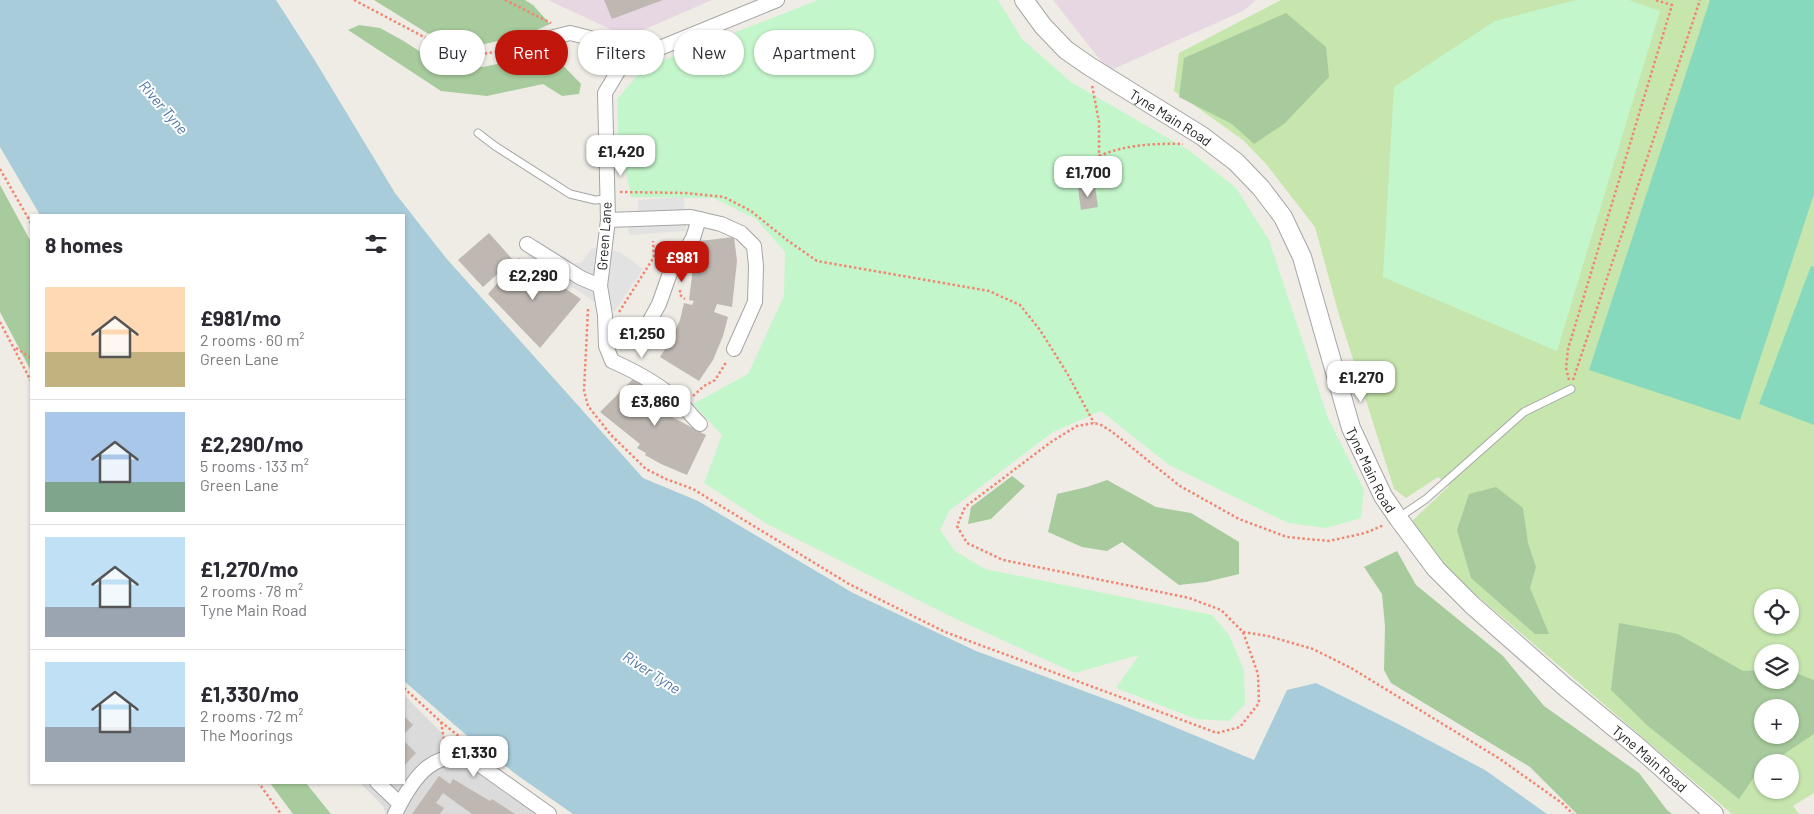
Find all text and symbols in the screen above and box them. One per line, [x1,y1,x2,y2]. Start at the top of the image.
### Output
chip: Buy [420,30,485,75]
chip: Rent [495,30,568,75]
chip: Filters [578,30,664,75]
chip: New [674,30,744,75]
chip: Apartment [754,30,874,75]
water label: River Tyne [136,76,192,138]
street label: Tyne Main Road [1127,85,1216,149]
pin: £1,420 [580,134,662,177]
text: £1,420 [597,141,645,160]
pin: £1,700 [1047,156,1129,198]
text: £1,700 [1065,162,1111,181]
street label: Green Lane [593,201,615,271]
icon: filters [362,230,390,258]
text: 8 homes [45,232,123,257]
pin: £981 [652,240,712,283]
text: £981 [666,247,698,266]
pin: £2,290 [492,258,574,301]
text: £2,290 [508,265,558,284]
text: £981/mo [200,305,281,330]
icon: home [85,307,145,367]
pin: £1,250 [601,316,683,359]
text: £1,250 [619,323,665,342]
text: 2 rooms · 60 m² [200,330,305,349]
text: Green Lane [200,349,279,368]
pin: £1,270 [1320,360,1402,403]
text: £1,270 [1338,367,1384,386]
pin: £3,860 [614,384,696,427]
text: £3,860 [630,391,680,410]
street label: Tyne Main Road [1343,424,1400,516]
text: £2,290/mo [200,431,304,456]
icon: home [85,432,145,492]
text: 5 rooms · 133 m² [200,456,309,475]
text: Green Lane [200,475,279,494]
text: £1,270/mo [200,556,299,581]
icon: home [85,557,145,617]
text: 2 rooms · 78 m² [200,581,303,600]
map controls [1754,589,1799,799]
button: locate [1754,589,1799,634]
text: Tyne Main Road [200,600,307,619]
button: layers [1754,644,1799,689]
water label: River Tyne [620,647,684,697]
text: £1,330/mo [200,681,299,706]
icon: home [85,682,145,742]
button: + [1754,699,1799,744]
text: 2 rooms · 72 m² [200,706,303,725]
street label: Tyne Main Road [1609,721,1691,795]
text: The Moorings [200,725,293,744]
pin: £1,330 [433,736,515,778]
text: £1,330 [451,742,497,761]
button: − [1754,754,1799,799]

